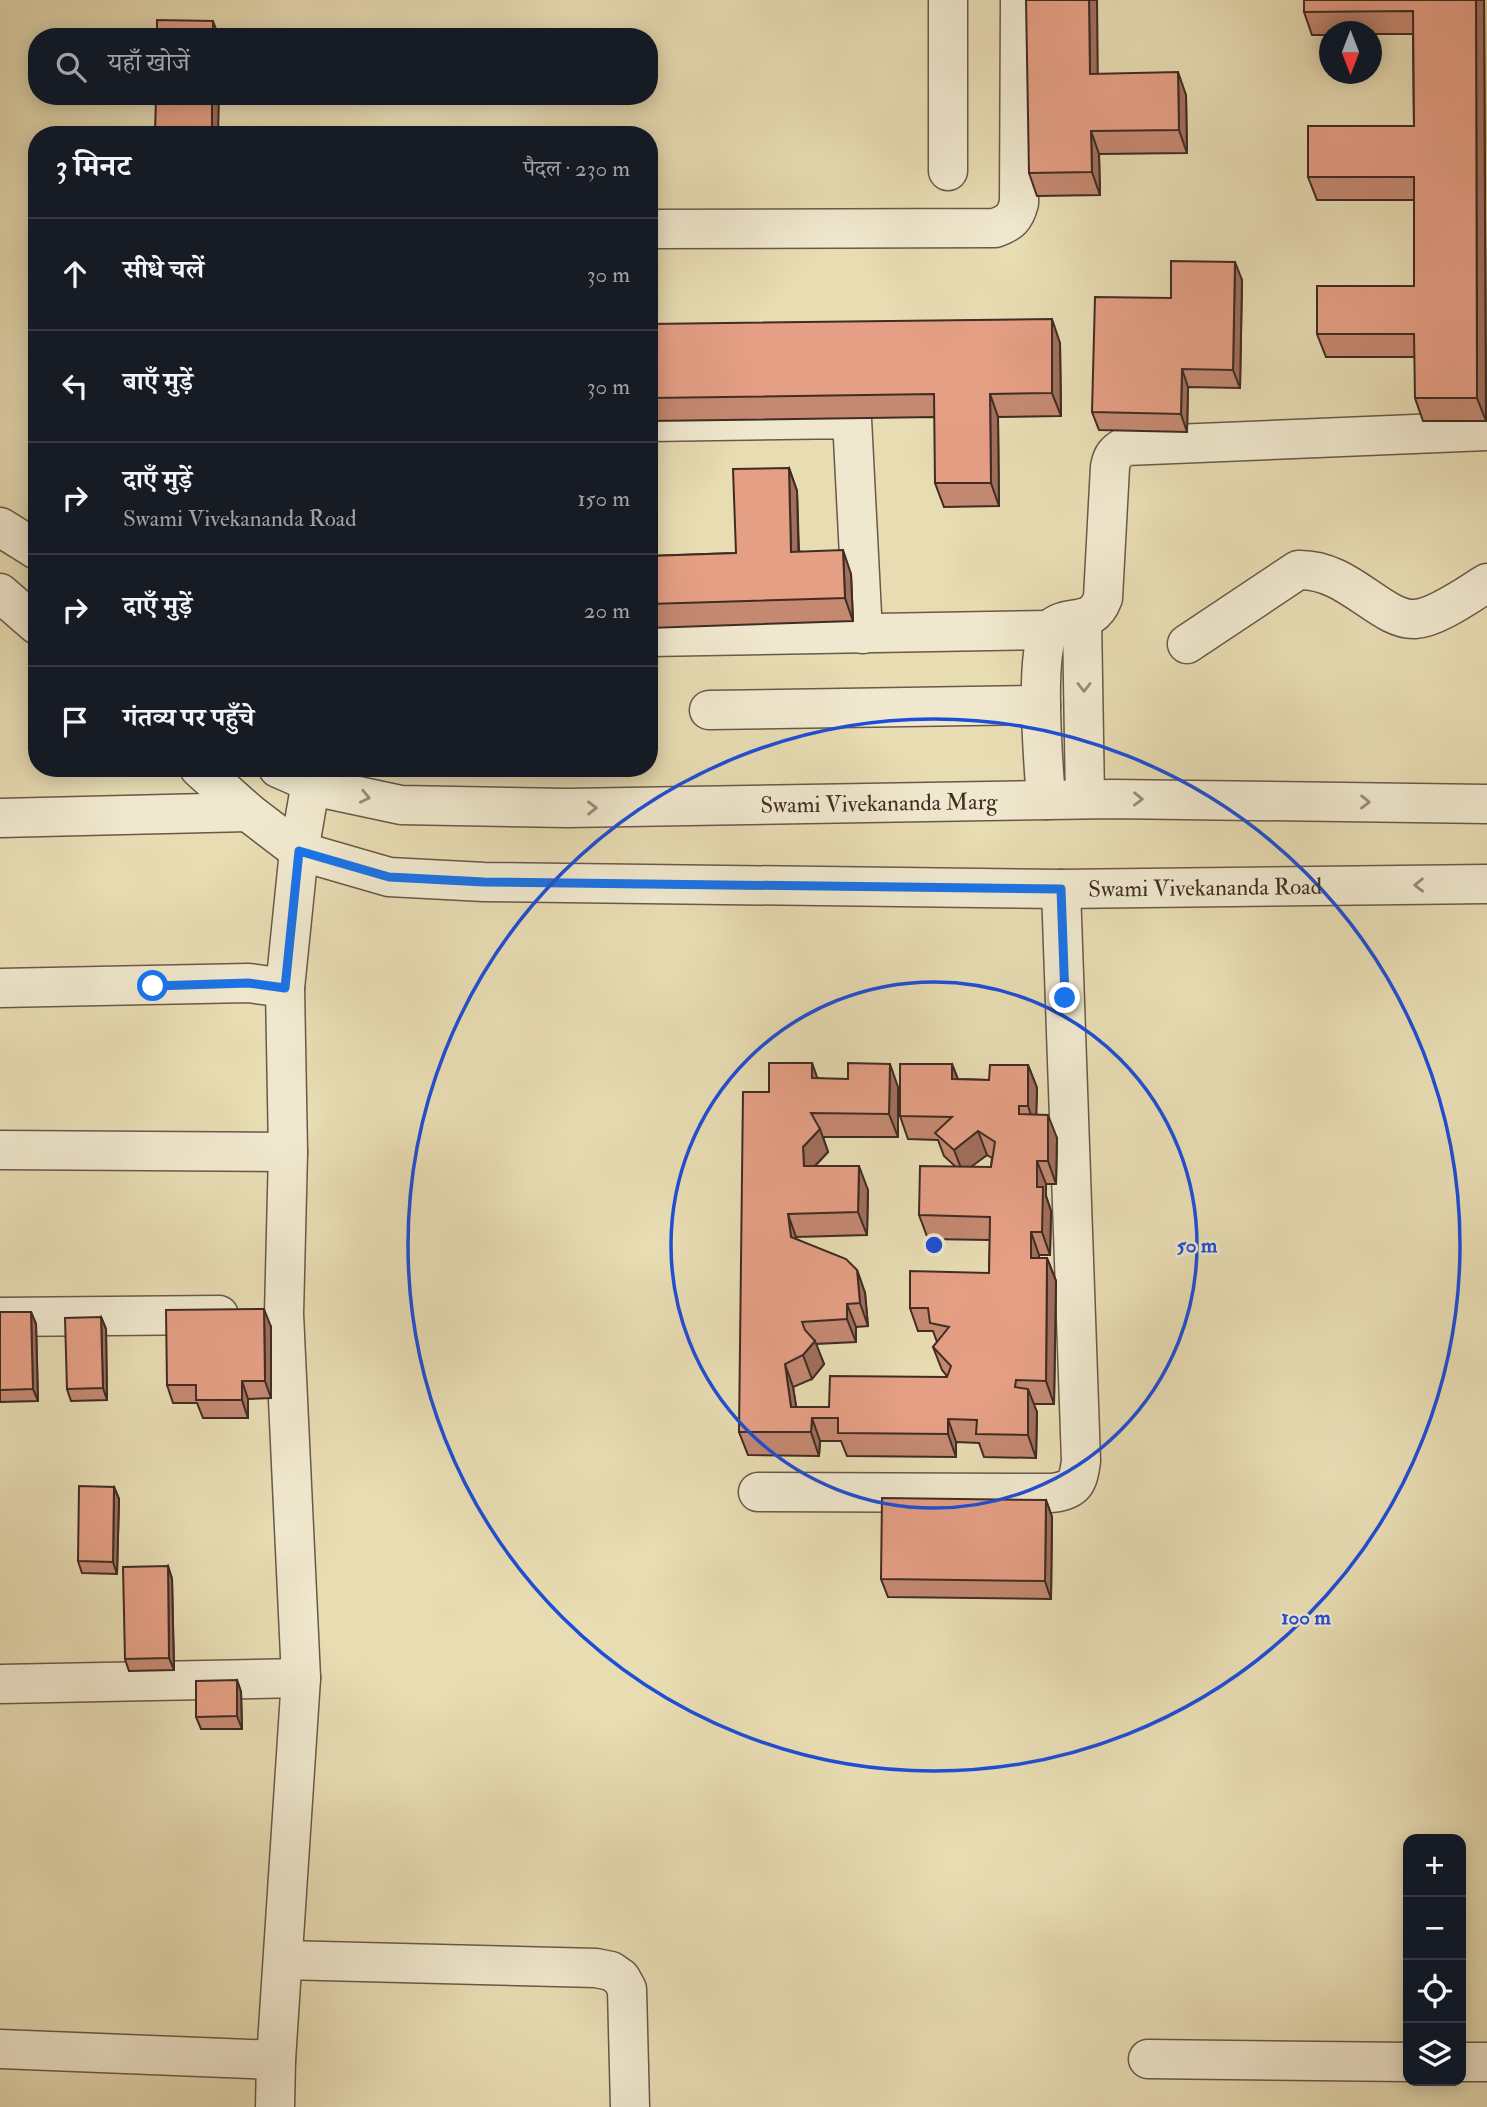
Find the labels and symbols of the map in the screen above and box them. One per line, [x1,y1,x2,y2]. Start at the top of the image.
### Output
north arrow [1319,21,1382,84]
one-way arrow [1076,682,1092,692]
street label: Swami Vivekananda Marg [760,787,998,820]
one-way arrow [359,789,371,804]
one-way arrow [1133,791,1144,807]
one-way arrow [1360,795,1371,810]
one-way arrow [587,800,598,815]
street label: Swami Vivekananda Road [1088,872,1322,904]
one-way arrow [1413,877,1424,893]
route start [137,970,168,1001]
route end [1049,982,1080,1013]
text: 50 m [1177,1232,1218,1259]
centre of rings [922,1233,946,1257]
text: 100 m [1281,1604,1332,1631]

